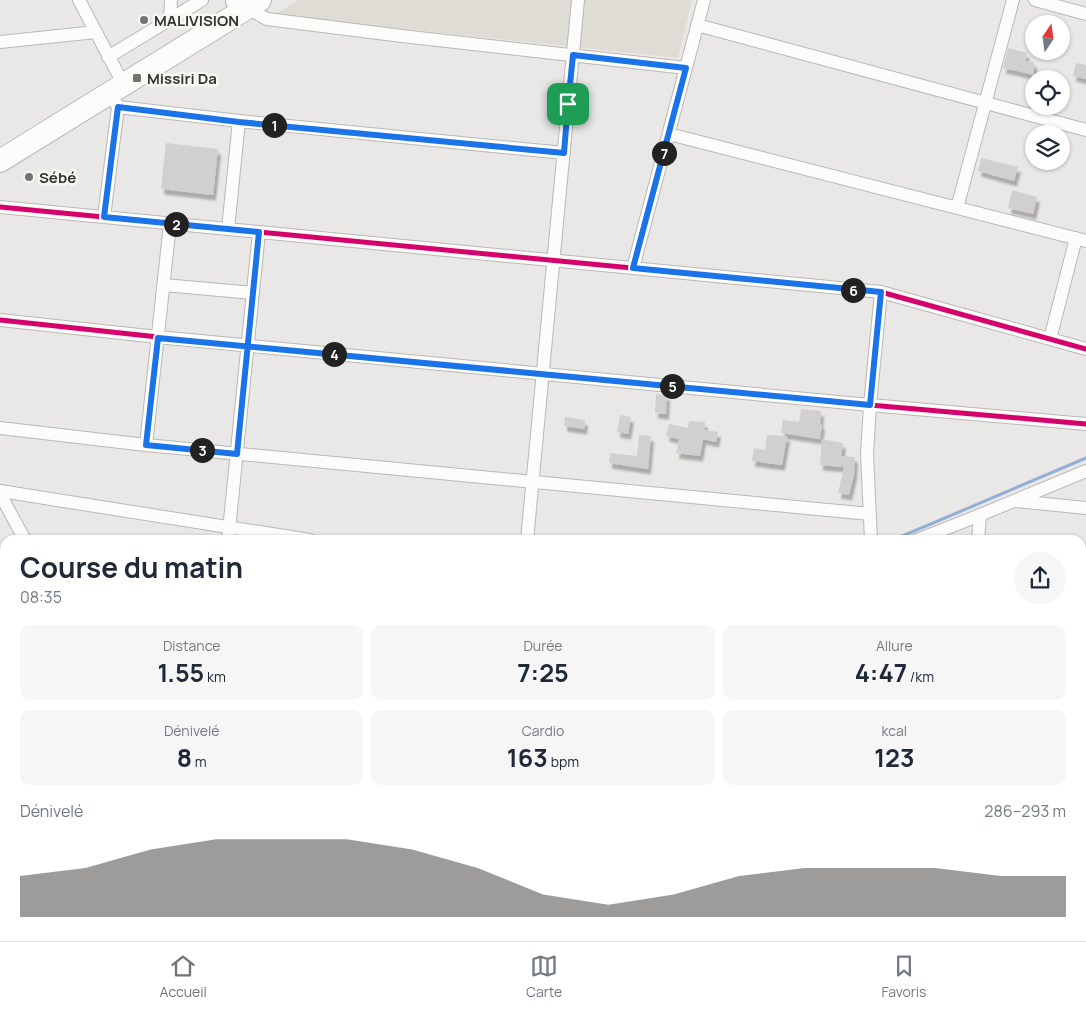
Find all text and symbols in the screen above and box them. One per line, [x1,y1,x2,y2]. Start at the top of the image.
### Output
place label: MALIVISION [154,10,239,31]
marker: MALIVISION [138,14,150,26]
north arrow [1025,15,1070,60]
map controls [1025,15,1070,170]
place label: Missiri Da [147,68,217,89]
button: locate [1025,70,1070,115]
marker: Missiri Da [131,72,143,84]
pin [547,83,589,125]
icon: arrive [554,90,582,118]
pin: 1 [262,112,286,138]
text: 1 [271,116,278,135]
button: layers [1025,125,1070,170]
pin: 7 [652,140,676,166]
text: 7 [661,144,668,163]
place label: Sébé [39,167,76,188]
marker: Sébé [23,171,35,183]
pin: 2 [164,212,188,236]
text: 2 [172,215,181,234]
pin: 6 [840,278,866,302]
text: 6 [849,281,858,300]
pin: 4 [322,342,346,366]
text: 4 [330,345,339,364]
pin: 5 [660,374,684,398]
text: 5 [668,377,677,396]
pin: 3 [190,438,214,462]
text: 3 [198,441,207,460]
text: Course du matin [20,548,243,586]
button: share [1014,552,1066,604]
text: 08:35 [20,586,62,608]
text: Distance [163,636,220,655]
text: Durée [523,636,563,655]
text: Allure [876,636,913,655]
text: 1.55 [157,655,204,690]
text: 7:25 [517,655,569,690]
text: 4:47 [855,655,907,690]
text: km [204,667,226,686]
text: /km [907,667,934,686]
text: Dénivelé [164,721,219,740]
text: Cardio [522,721,564,740]
text: kcal [882,721,907,740]
text: 8 [177,740,192,775]
text: 163 [507,740,548,775]
text: 123 [874,740,915,775]
text: m [192,752,207,771]
text: bpm [548,752,579,771]
text: Dénivelé [20,800,83,822]
text: 286–293 m [984,800,1066,822]
tab: Accueil [160,952,207,1001]
tab: Carte [526,952,562,1001]
tab: Favoris [881,952,926,1001]

